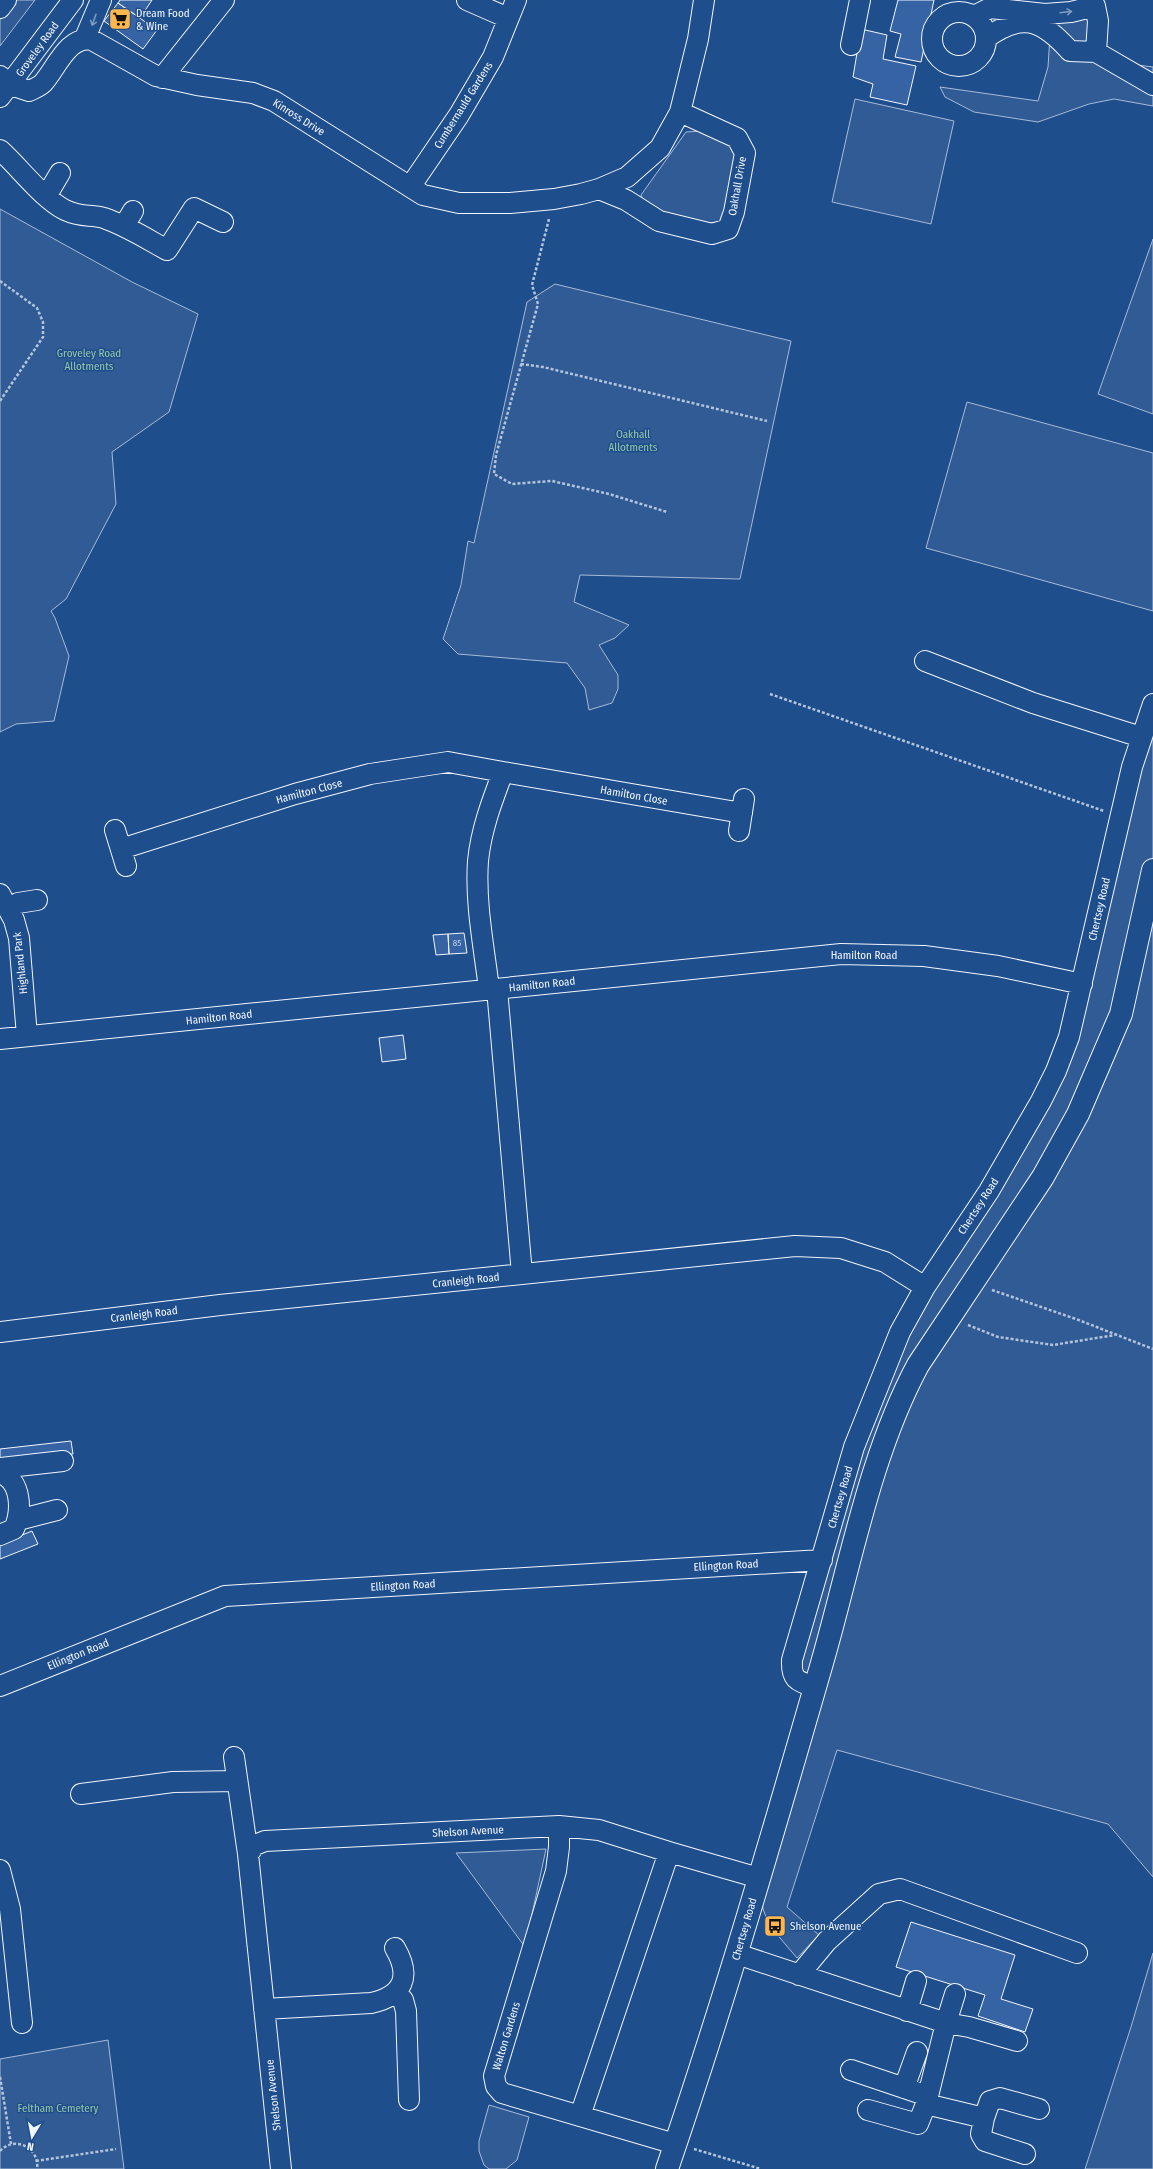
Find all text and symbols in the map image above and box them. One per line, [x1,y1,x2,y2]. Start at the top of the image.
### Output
supermarket icon: Dream Food & Wine [107,6,133,32]
place label: Dream Food & Wine [136,7,190,33]
one-way arrow [1060,8,1073,16]
one-way arrow [90,13,97,26]
street label: Groveley Road [13,19,62,79]
street label: Cumbernauld Gardens [431,59,496,151]
street label: Kinross Drive [270,96,327,139]
street label: Oakhall Drive [726,155,749,217]
park label: Groveley Road Allotments [57,347,121,373]
park label: Oakhall Allotments [609,428,658,454]
street label: Hamilton Close [275,776,344,807]
street label: Hamilton Close [599,783,669,808]
street label: Chertsey Road [1086,876,1113,942]
street label: Highland Park [11,930,30,995]
house number: 85 [453,938,461,948]
street label: Hamilton Road [831,949,897,962]
street label: Hamilton Road [508,975,576,994]
street label: Hamilton Road [185,1008,253,1027]
street label: Chertsey Road [955,1176,1001,1237]
street label: Cranleigh Road [432,1271,500,1290]
street label: Cranleigh Road [110,1304,178,1325]
street label: Chertsey Road [825,1464,856,1530]
street label: Ellington Road [693,1557,759,1574]
street label: Ellington Road [370,1577,436,1594]
street label: Ellington Road [46,1636,111,1673]
street label: Shelson Avenue [432,1823,504,1840]
street label: Chertsey Road [729,1896,760,1962]
bus stop icon: Shelson Avenue [762,1913,788,1939]
place label: Shelson Avenue [790,1920,862,1933]
street label: Walton Gardens [490,2000,523,2072]
street label: Shelson Avenue [263,2059,284,2131]
park label: Feltham Cemetery [18,2102,99,2115]
north arrow [12,2117,52,2157]
text: N [26,2139,35,2153]

